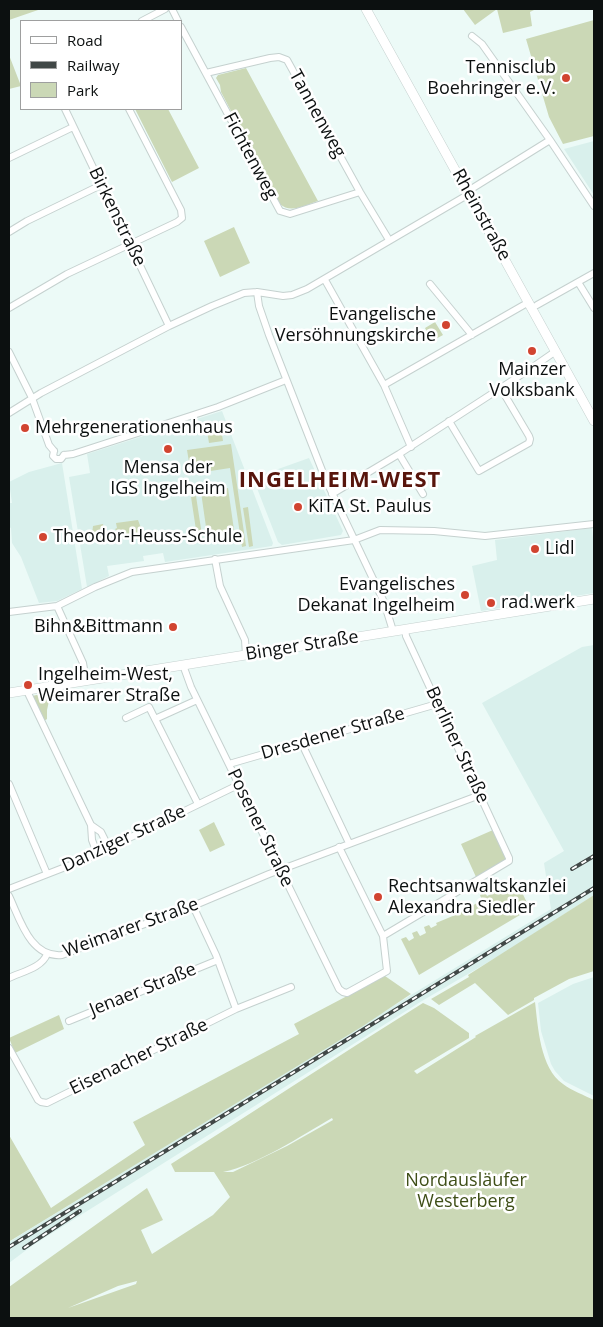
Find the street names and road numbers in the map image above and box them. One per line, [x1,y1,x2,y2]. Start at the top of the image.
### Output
street label: Tannenweg [284,66,350,162]
street label: Fichtenweg [218,109,282,203]
street label: Birkenstraße [84,164,150,270]
street label: Rheinstraße [447,165,515,265]
street label: Binger Straße [244,626,360,666]
street label: Berliner Straße [421,683,493,807]
street label: Dresdener Straße [259,703,407,765]
street label: Posener Straße [222,766,298,890]
street label: Danziger Straße [59,801,189,877]
street label: Weimarer Straße [60,894,202,962]
street label: Jenaer Straße [87,959,199,1021]
street label: Eisenacher Straße [66,1014,212,1100]

